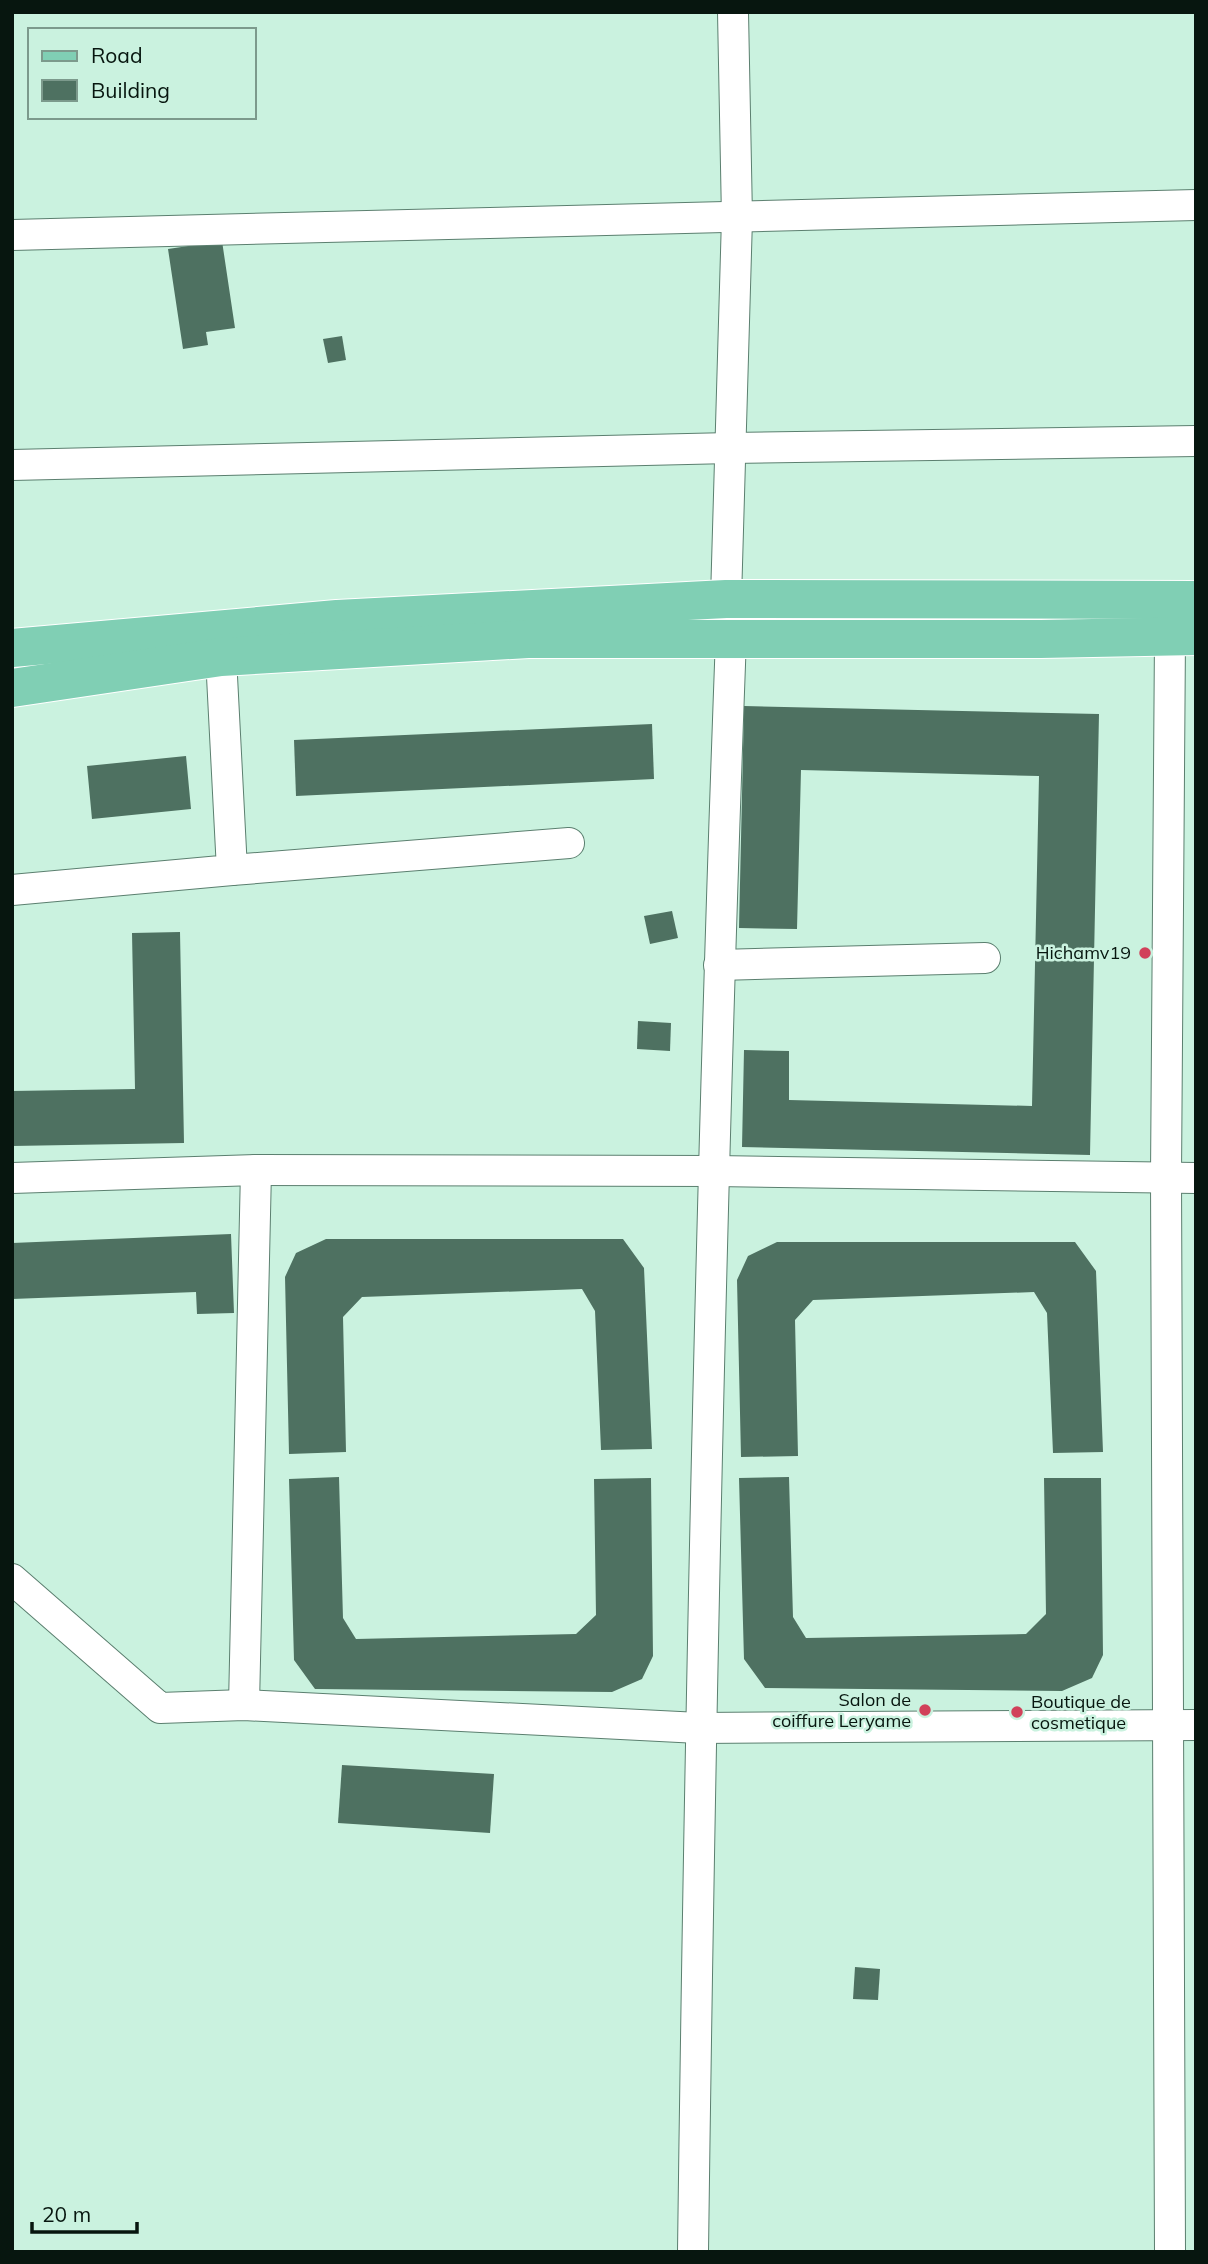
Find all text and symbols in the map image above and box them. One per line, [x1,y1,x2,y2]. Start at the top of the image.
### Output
legend [28,28,256,119]
text: Road [91,42,142,68]
text: Building [91,77,170,103]
place label: Hichamv19 [1036,941,1131,964]
marker: Hichamv19 [1137,945,1153,961]
place label: Salon de coiffure Leryame [772,1688,911,1732]
place label: Boutique de cosmetique [1031,1690,1131,1734]
marker: Salon de coiffure Leryame [917,1702,933,1718]
marker: Boutique de cosmetique [1009,1704,1025,1720]
scale bar [32,2190,136,2234]
text: 20 m [42,2201,91,2227]

